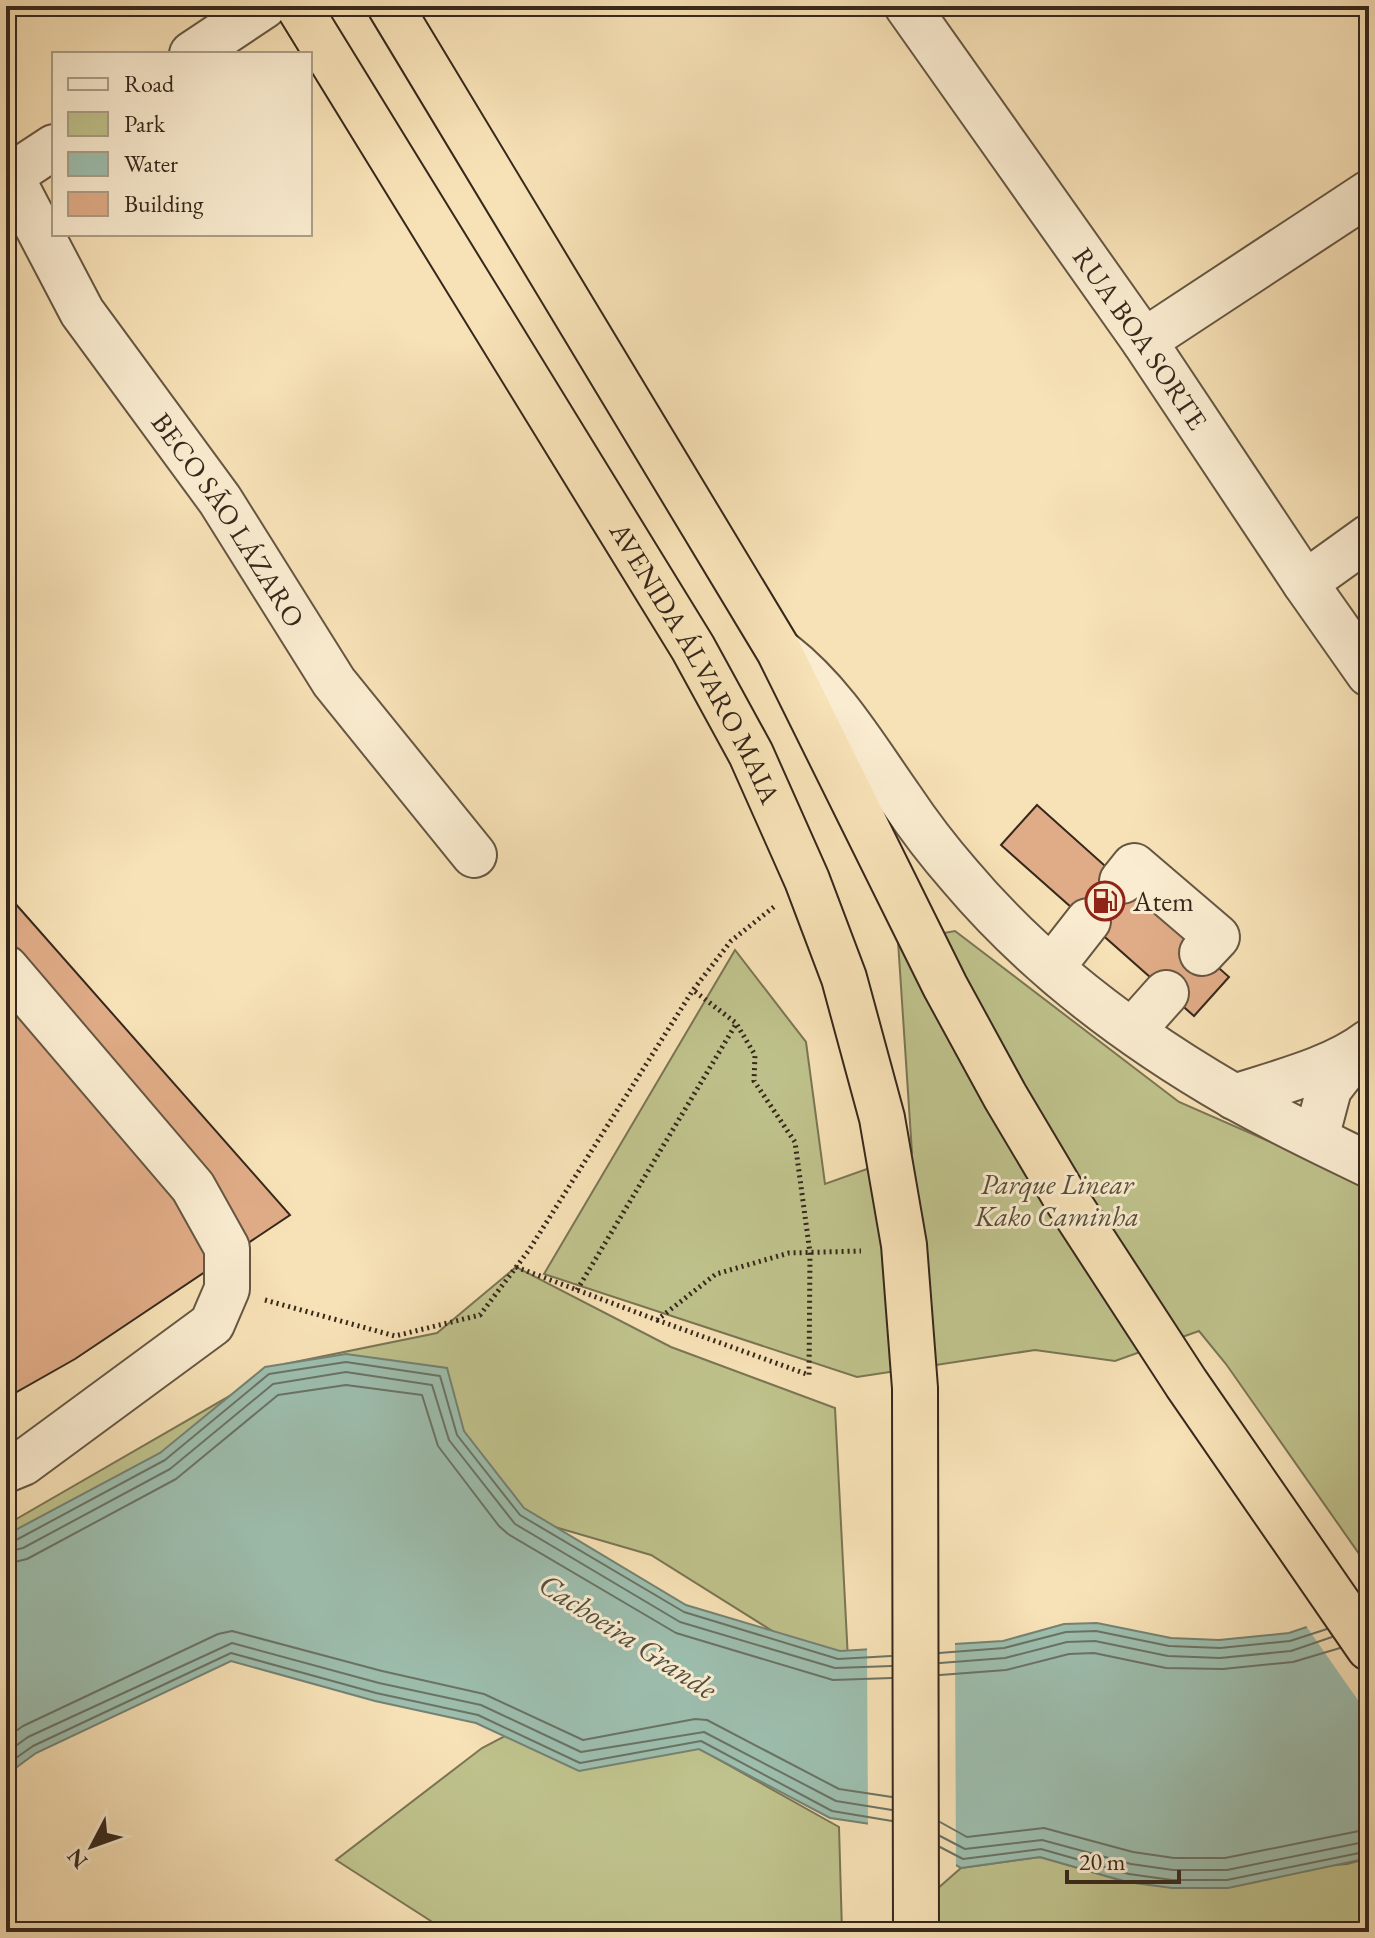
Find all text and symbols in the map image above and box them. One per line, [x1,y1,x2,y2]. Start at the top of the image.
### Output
legend [52,52,312,236]
text: Road [124,68,175,99]
text: Park [124,108,166,139]
text: Water [124,148,178,179]
text: Building [124,188,204,219]
street label: RUA BOA SORTE [1065,240,1216,436]
street label: BECO SÃO LÁZARO [144,405,313,634]
street label: AVENIDA ÁLVARO MAIA [601,514,789,810]
fuel station icon: Atem [1084,880,1126,922]
place label: Atem [1132,883,1194,919]
park label: Parque Linear Kako Caminha [974,1166,1139,1234]
water label: Cachoeira Grande [532,1564,725,1708]
north arrow [52,1806,132,1886]
scale bar [1067,1834,1179,1884]
text: N [60,1842,94,1875]
text: 20 m [1079,1846,1126,1877]

